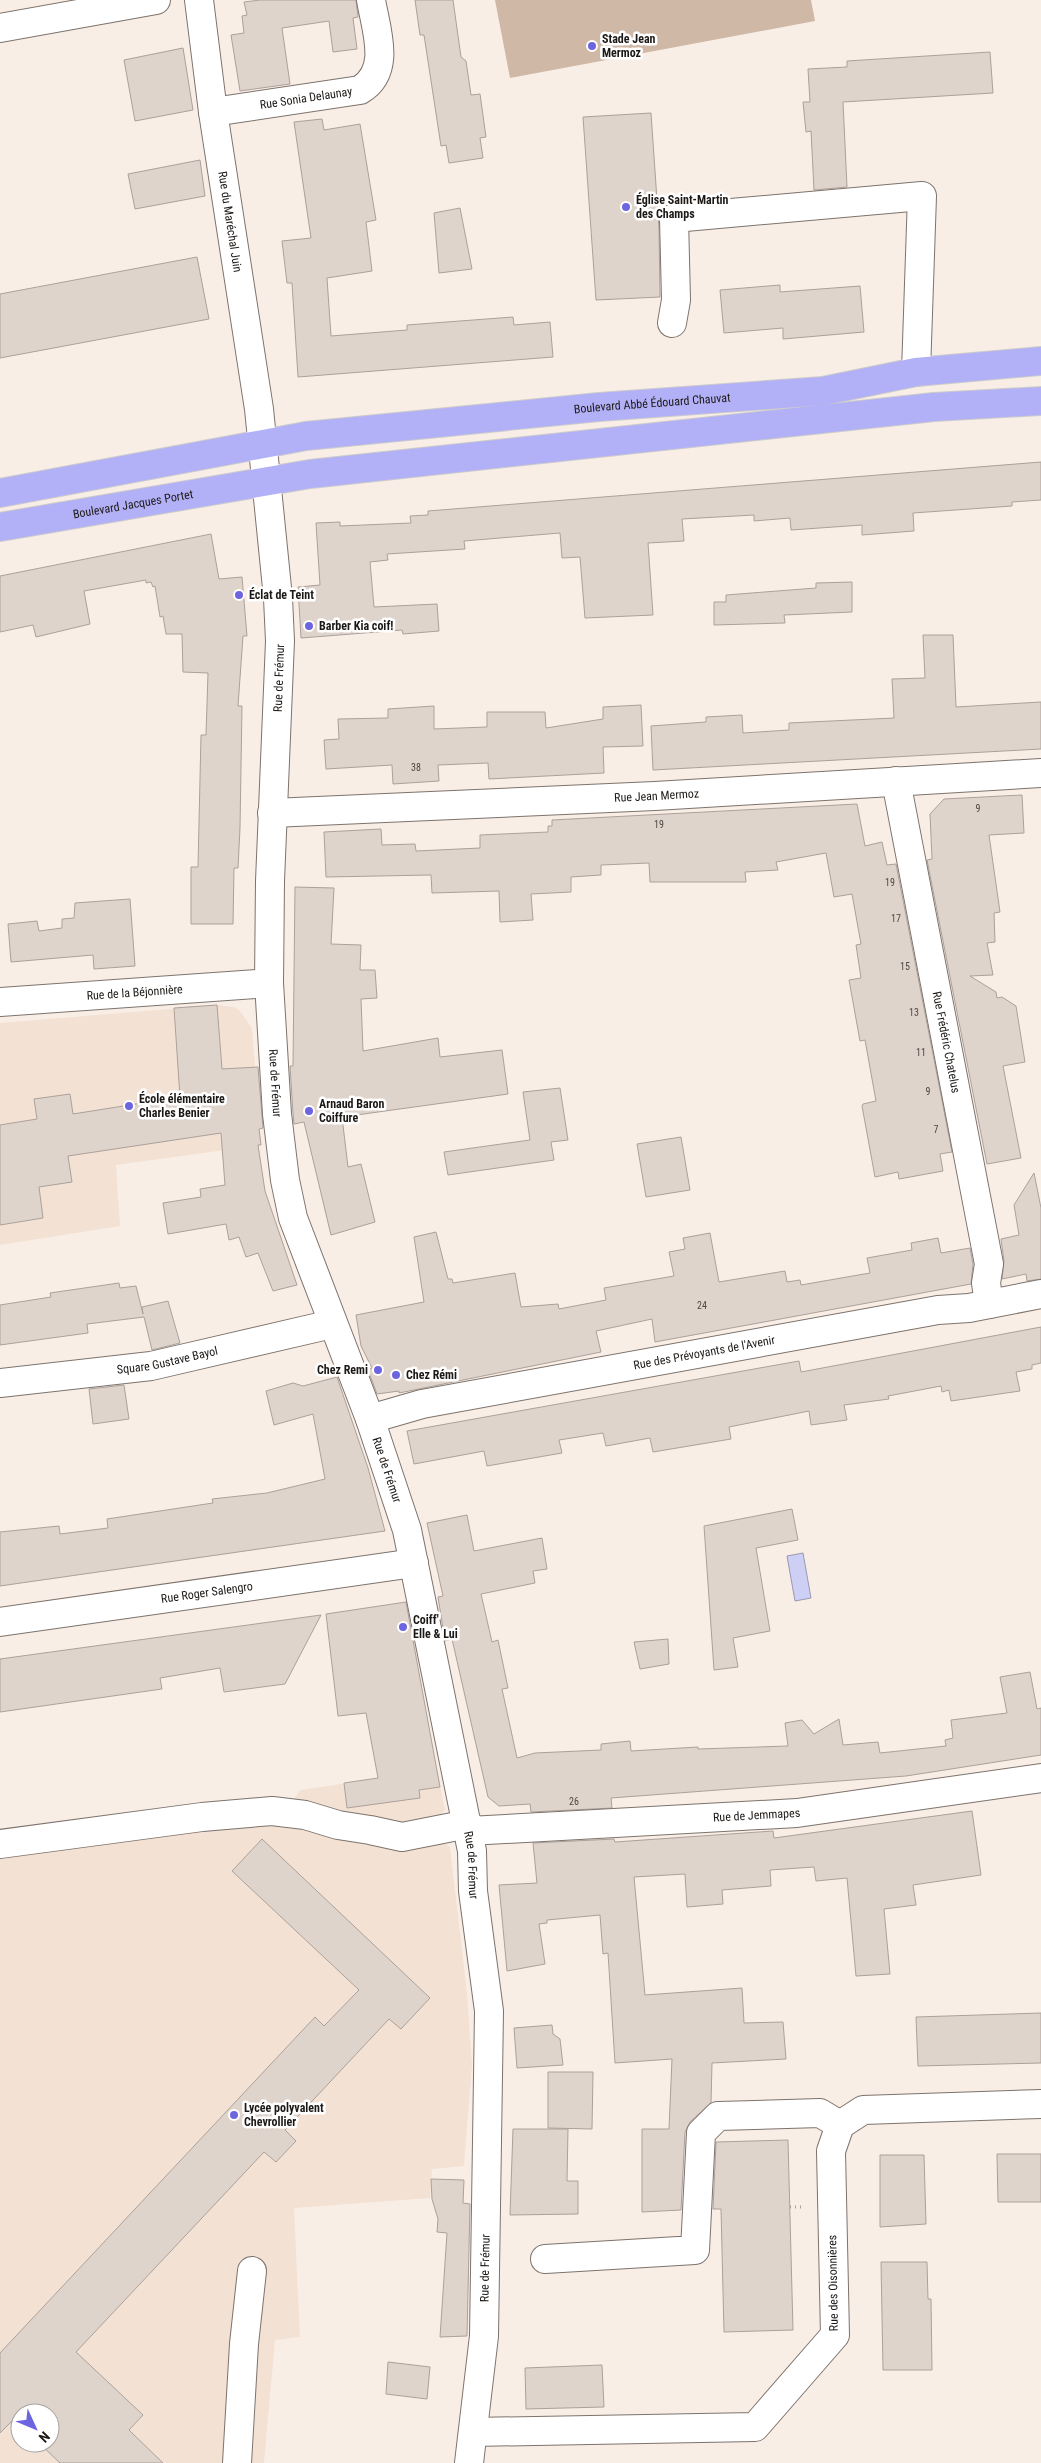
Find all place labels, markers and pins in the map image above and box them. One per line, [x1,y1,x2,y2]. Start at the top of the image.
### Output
place label: Stade Jean Mermoz [602,32,656,60]
marker: Stade Jean Mermoz [586,40,598,52]
place label: Église Saint-Martin des Champs [636,192,729,221]
marker: Église Saint-Martin des Champs [620,201,632,213]
place label: Éclat de Teint [249,587,314,602]
marker: Éclat de Teint [233,589,245,601]
place label: Barber Kia coif! [319,619,393,633]
marker: Barber Kia coif! [303,620,315,632]
place label: École élémentaire Charles Benier [139,1091,225,1120]
place label: Arnaud Baron Coiffure [319,1097,384,1125]
marker: École élémentaire Charles Benier [123,1100,135,1112]
marker: Arnaud Baron Coiffure [303,1105,315,1117]
place label: Chez Remi [317,1363,368,1377]
marker: Chez Remi [372,1364,384,1376]
place label: Chez Rémi [406,1368,457,1382]
marker: Chez Rémi [390,1369,402,1381]
place label: Coiff' Elle & Lui [413,1613,458,1641]
marker: Coiff' Elle & Lui [397,1621,409,1633]
place label: Lycée polyvalent Chevrollier [244,2101,324,2129]
marker: Lycée polyvalent Chevrollier [228,2109,240,2121]

